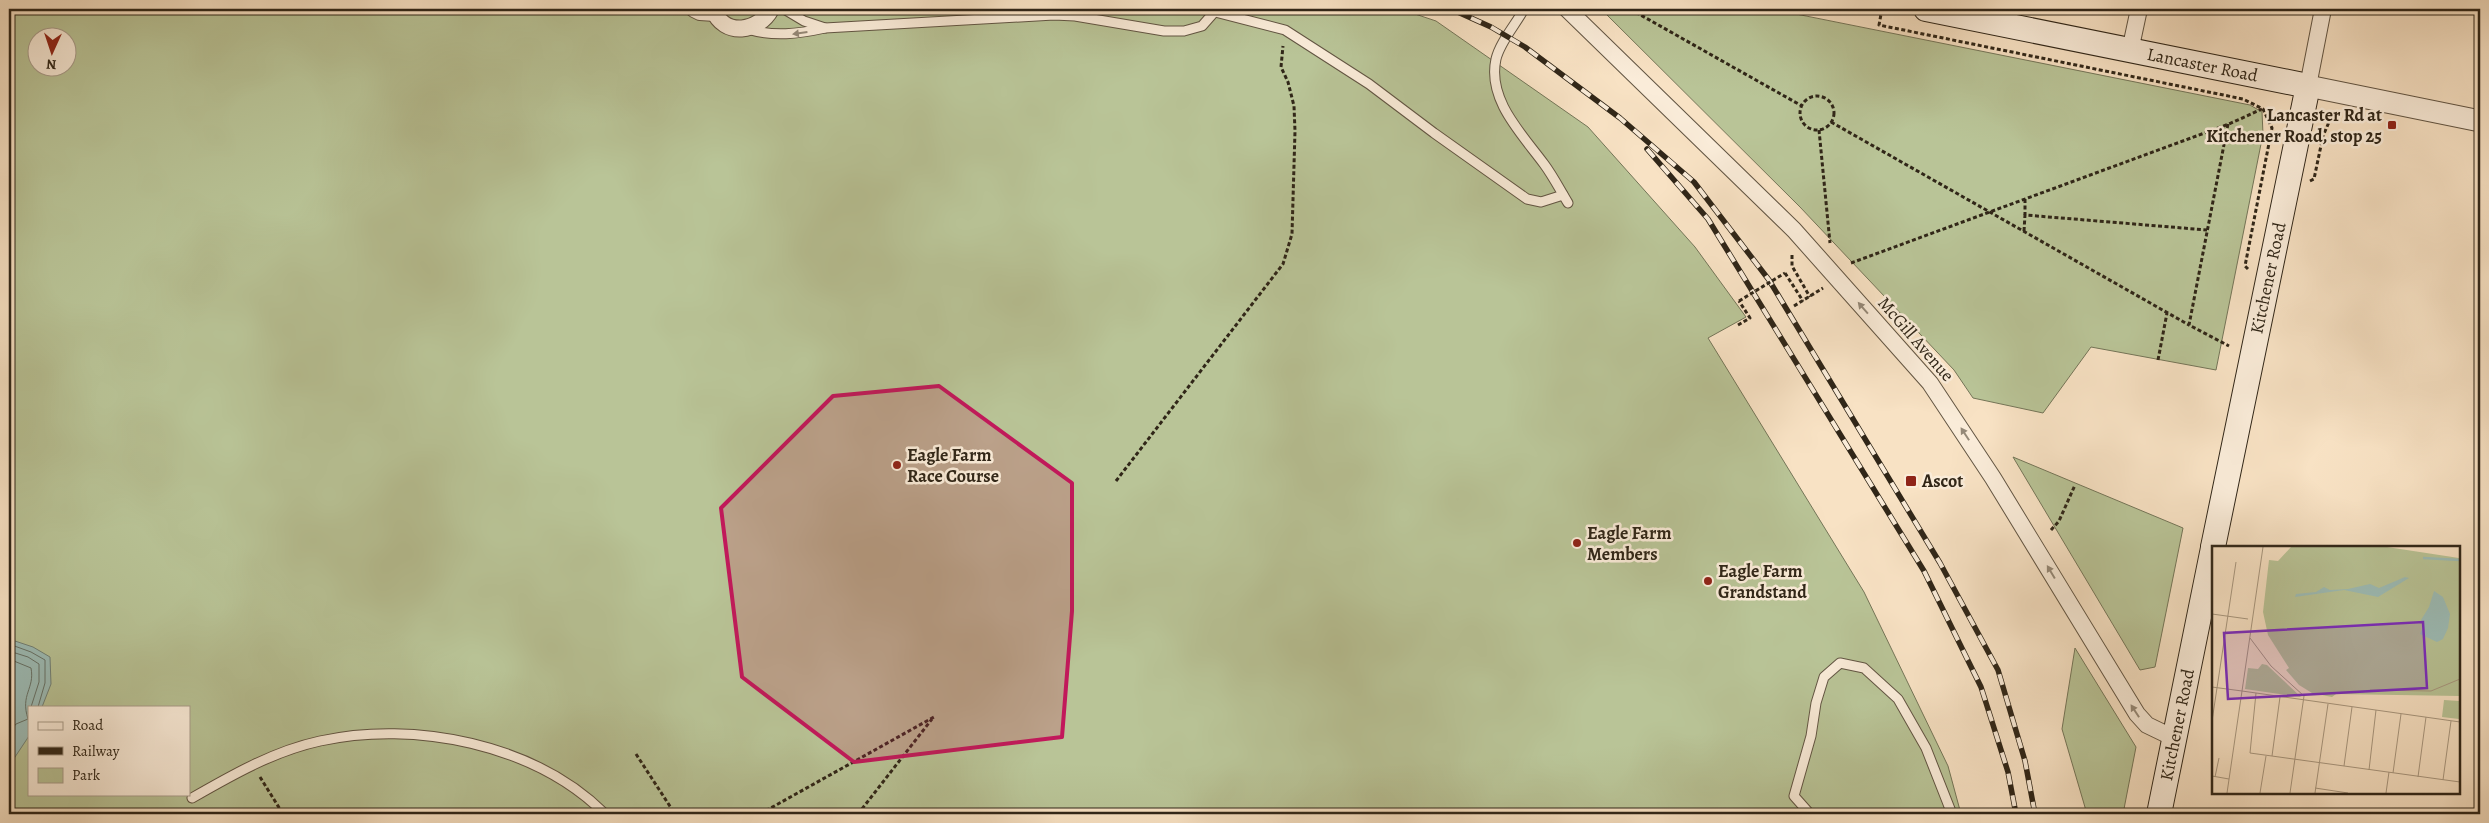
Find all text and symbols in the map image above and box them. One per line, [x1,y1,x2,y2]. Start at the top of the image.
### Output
north arrow [28,28,78,78]
one-way arrow [791,29,807,37]
street label: Lancaster Road [2145,42,2260,88]
text: N [46,55,57,74]
place label: Lancaster Rd at Kitchener Road, stop 25 [2206,103,2382,148]
marker: Lancaster Rd at Kitchener Road, stop 25 [2386,119,2398,131]
street label: Kitchener Road [2244,220,2292,336]
street label: McGill Avenue [1872,291,1960,387]
one-way arrow [1857,302,1869,314]
one-way arrow [1961,427,1970,441]
place label: Eagle Farm Race Course [907,443,999,488]
marker: Eagle Farm Race Course [891,459,903,471]
place label: Ascot [1921,469,1963,493]
marker: Ascot [1904,474,1918,488]
place label: Eagle Farm Members [1587,521,1672,566]
marker: Eagle Farm Members [1571,537,1583,549]
inset map [2212,546,2459,793]
place label: Eagle Farm Grandstand [1718,559,1807,604]
one-way arrow [2046,566,2055,579]
marker: Eagle Farm Grandstand [1702,575,1714,587]
street label: Kitchener Road [2154,666,2200,783]
one-way arrow [2130,704,2140,718]
legend [28,706,190,796]
text: Road [72,715,104,735]
text: Railway [72,741,120,761]
text: Park [72,765,101,785]

